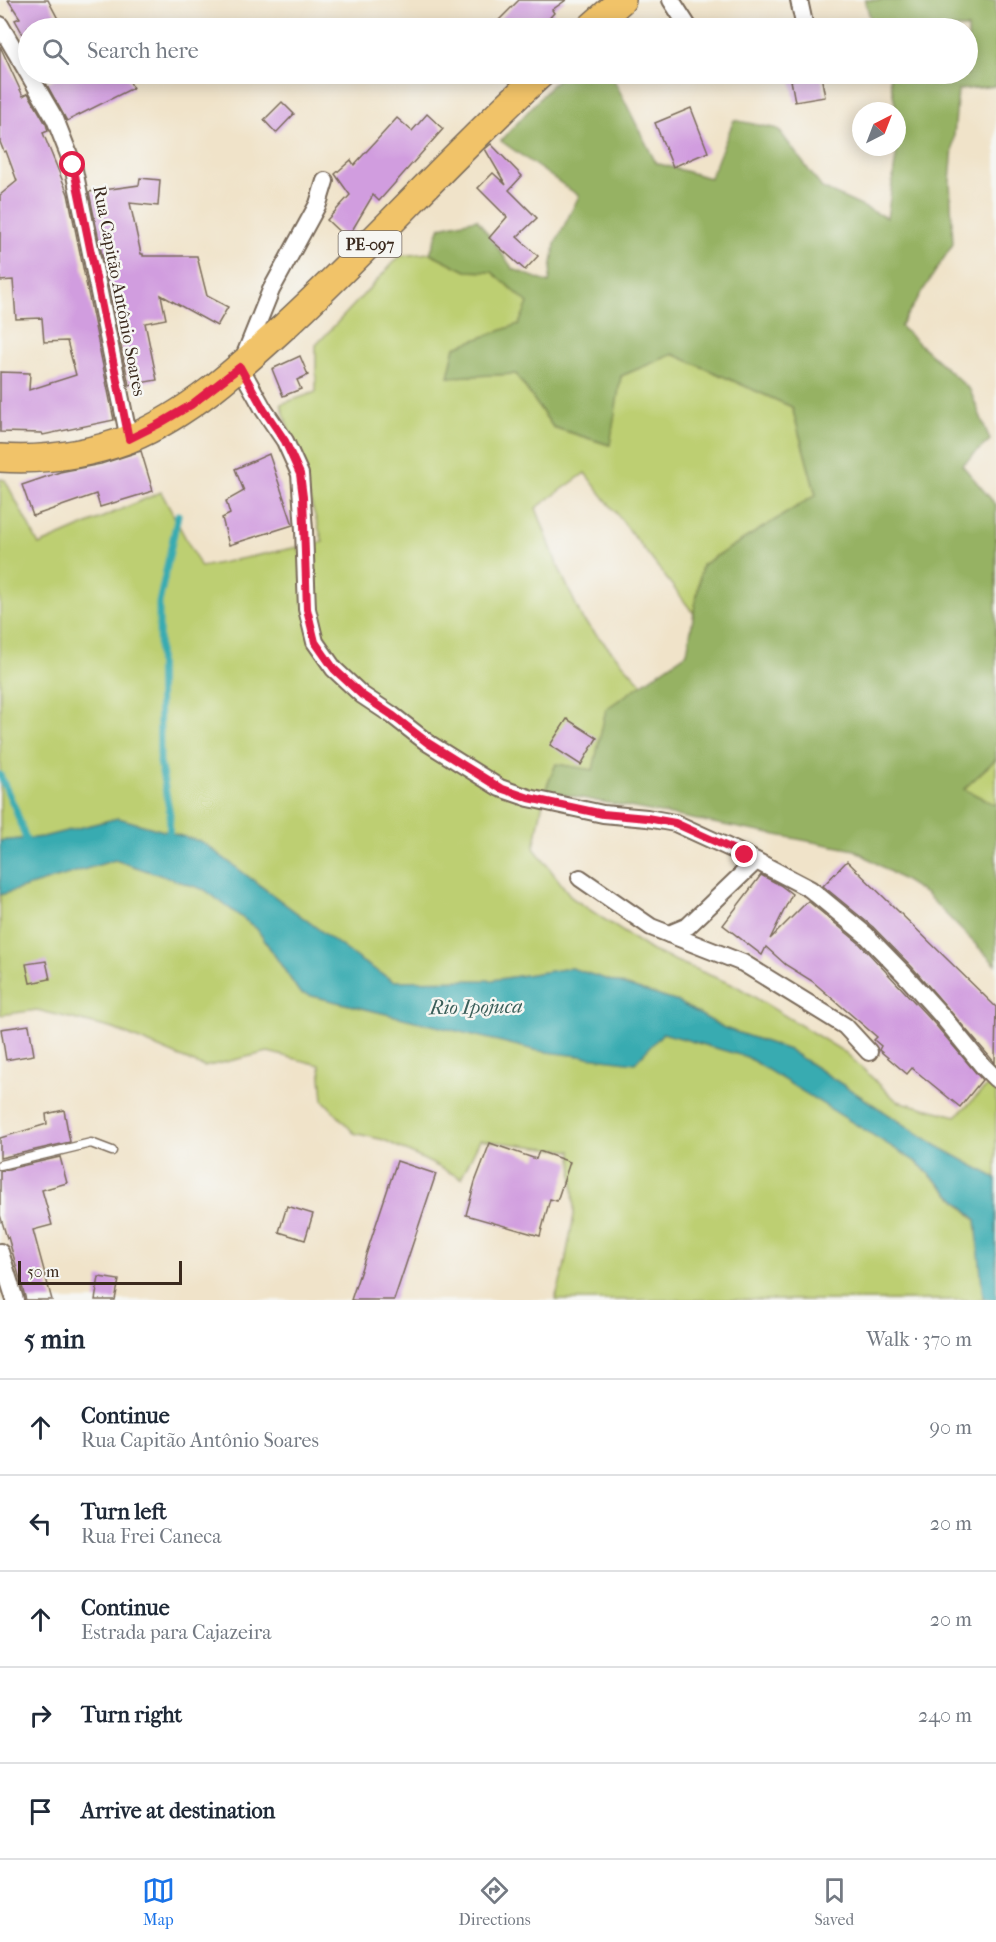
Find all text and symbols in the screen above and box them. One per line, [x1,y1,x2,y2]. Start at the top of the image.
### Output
search box [18,18,978,84]
icon: search [39,35,72,68]
text: Search here [87,38,199,64]
north arrow [852,102,906,156]
route start [59,151,85,177]
street label: Rua Capitão Antônio Soares [88,184,150,398]
road number: PE-097 [338,231,401,257]
route end [731,841,757,867]
water label: Rio Ipojuca [427,995,523,1019]
scale bar [18,1258,182,1286]
text: 50 m [27,1262,59,1281]
text: 5 min [24,1324,85,1355]
text: Walk · 370 m [866,1328,972,1351]
text: Continue [81,1403,170,1429]
icon: ahead [24,1411,57,1444]
text: 90 m [930,1416,972,1439]
text: Rua Capitão Antônio Soares [81,1429,319,1452]
text: Turn left [81,1499,167,1525]
icon: left [24,1507,57,1540]
text: 20 m [930,1512,972,1535]
text: Rua Frei Caneca [81,1525,221,1548]
text: Continue [81,1595,170,1621]
icon: ahead [24,1603,57,1636]
text: 20 m [930,1608,972,1631]
text: Estrada para Cajazeira [81,1621,272,1644]
icon: right [24,1699,57,1732]
text: Turn right [81,1702,182,1728]
text: 240 m [918,1704,972,1727]
icon: arrive [24,1795,57,1828]
text: Arrive at destination [81,1798,275,1824]
tab: Map [142,1874,175,1929]
tab: Directions [459,1874,531,1929]
tab: Saved [814,1874,854,1929]

